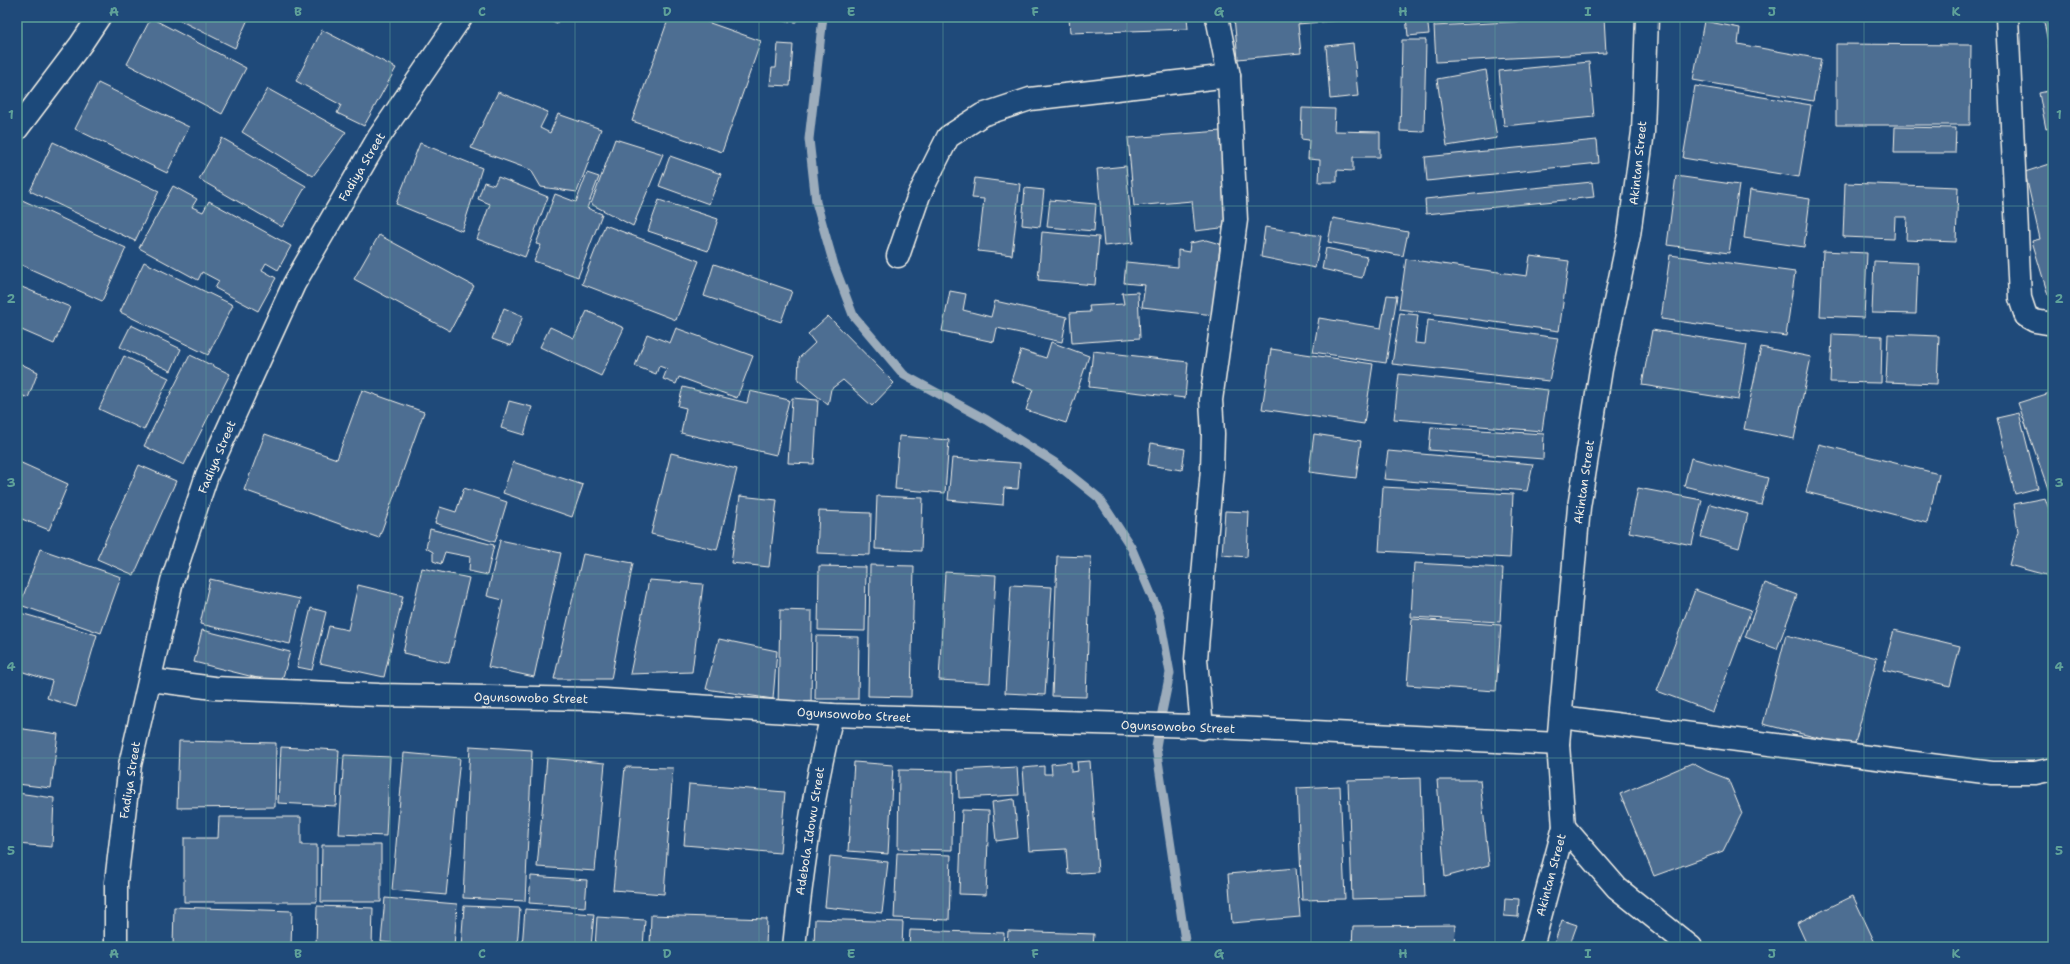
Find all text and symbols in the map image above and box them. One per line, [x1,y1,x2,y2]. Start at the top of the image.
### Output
text: A [109,3,119,20]
text: B [294,3,302,20]
text: C [478,3,486,20]
text: D [662,3,672,20]
text: E [847,3,856,20]
text: F [1031,3,1039,20]
text: G [1214,3,1225,20]
text: H [1398,3,1408,20]
text: I [1584,3,1592,20]
text: J [1768,3,1776,20]
text: K [1952,3,1961,20]
text: 1 [8,106,14,123]
text: 1 [2056,106,2062,123]
street label: Akintan Street [1626,120,1650,206]
street label: Fadiya Street [335,129,389,205]
text: 2 [6,290,16,307]
text: 2 [2054,290,2064,307]
street label: Fadiya Street [194,418,240,496]
street label: Akintan Street [1570,439,1598,525]
text: 3 [6,474,16,491]
text: 3 [2054,474,2064,491]
text: 4 [6,658,16,675]
text: 4 [2054,658,2064,675]
street label: Ogunsowobo Street [474,689,588,707]
street label: Ogunsowobo Street [797,704,911,726]
street label: Ogunsowobo Street [1121,717,1235,737]
street label: Fadiya Street [116,740,144,820]
street label: Adebola Idowu Street [792,766,828,896]
street label: Akintan Street [1532,832,1570,918]
text: 5 [7,842,15,859]
text: 5 [2055,842,2063,859]
text: A [109,945,119,962]
text: B [294,945,302,962]
text: C [478,945,486,962]
text: D [662,945,672,962]
text: E [847,945,856,962]
text: F [1031,945,1039,962]
text: G [1214,945,1225,962]
text: H [1398,945,1408,962]
text: I [1584,945,1592,962]
text: J [1768,945,1776,962]
text: K [1952,945,1961,962]

